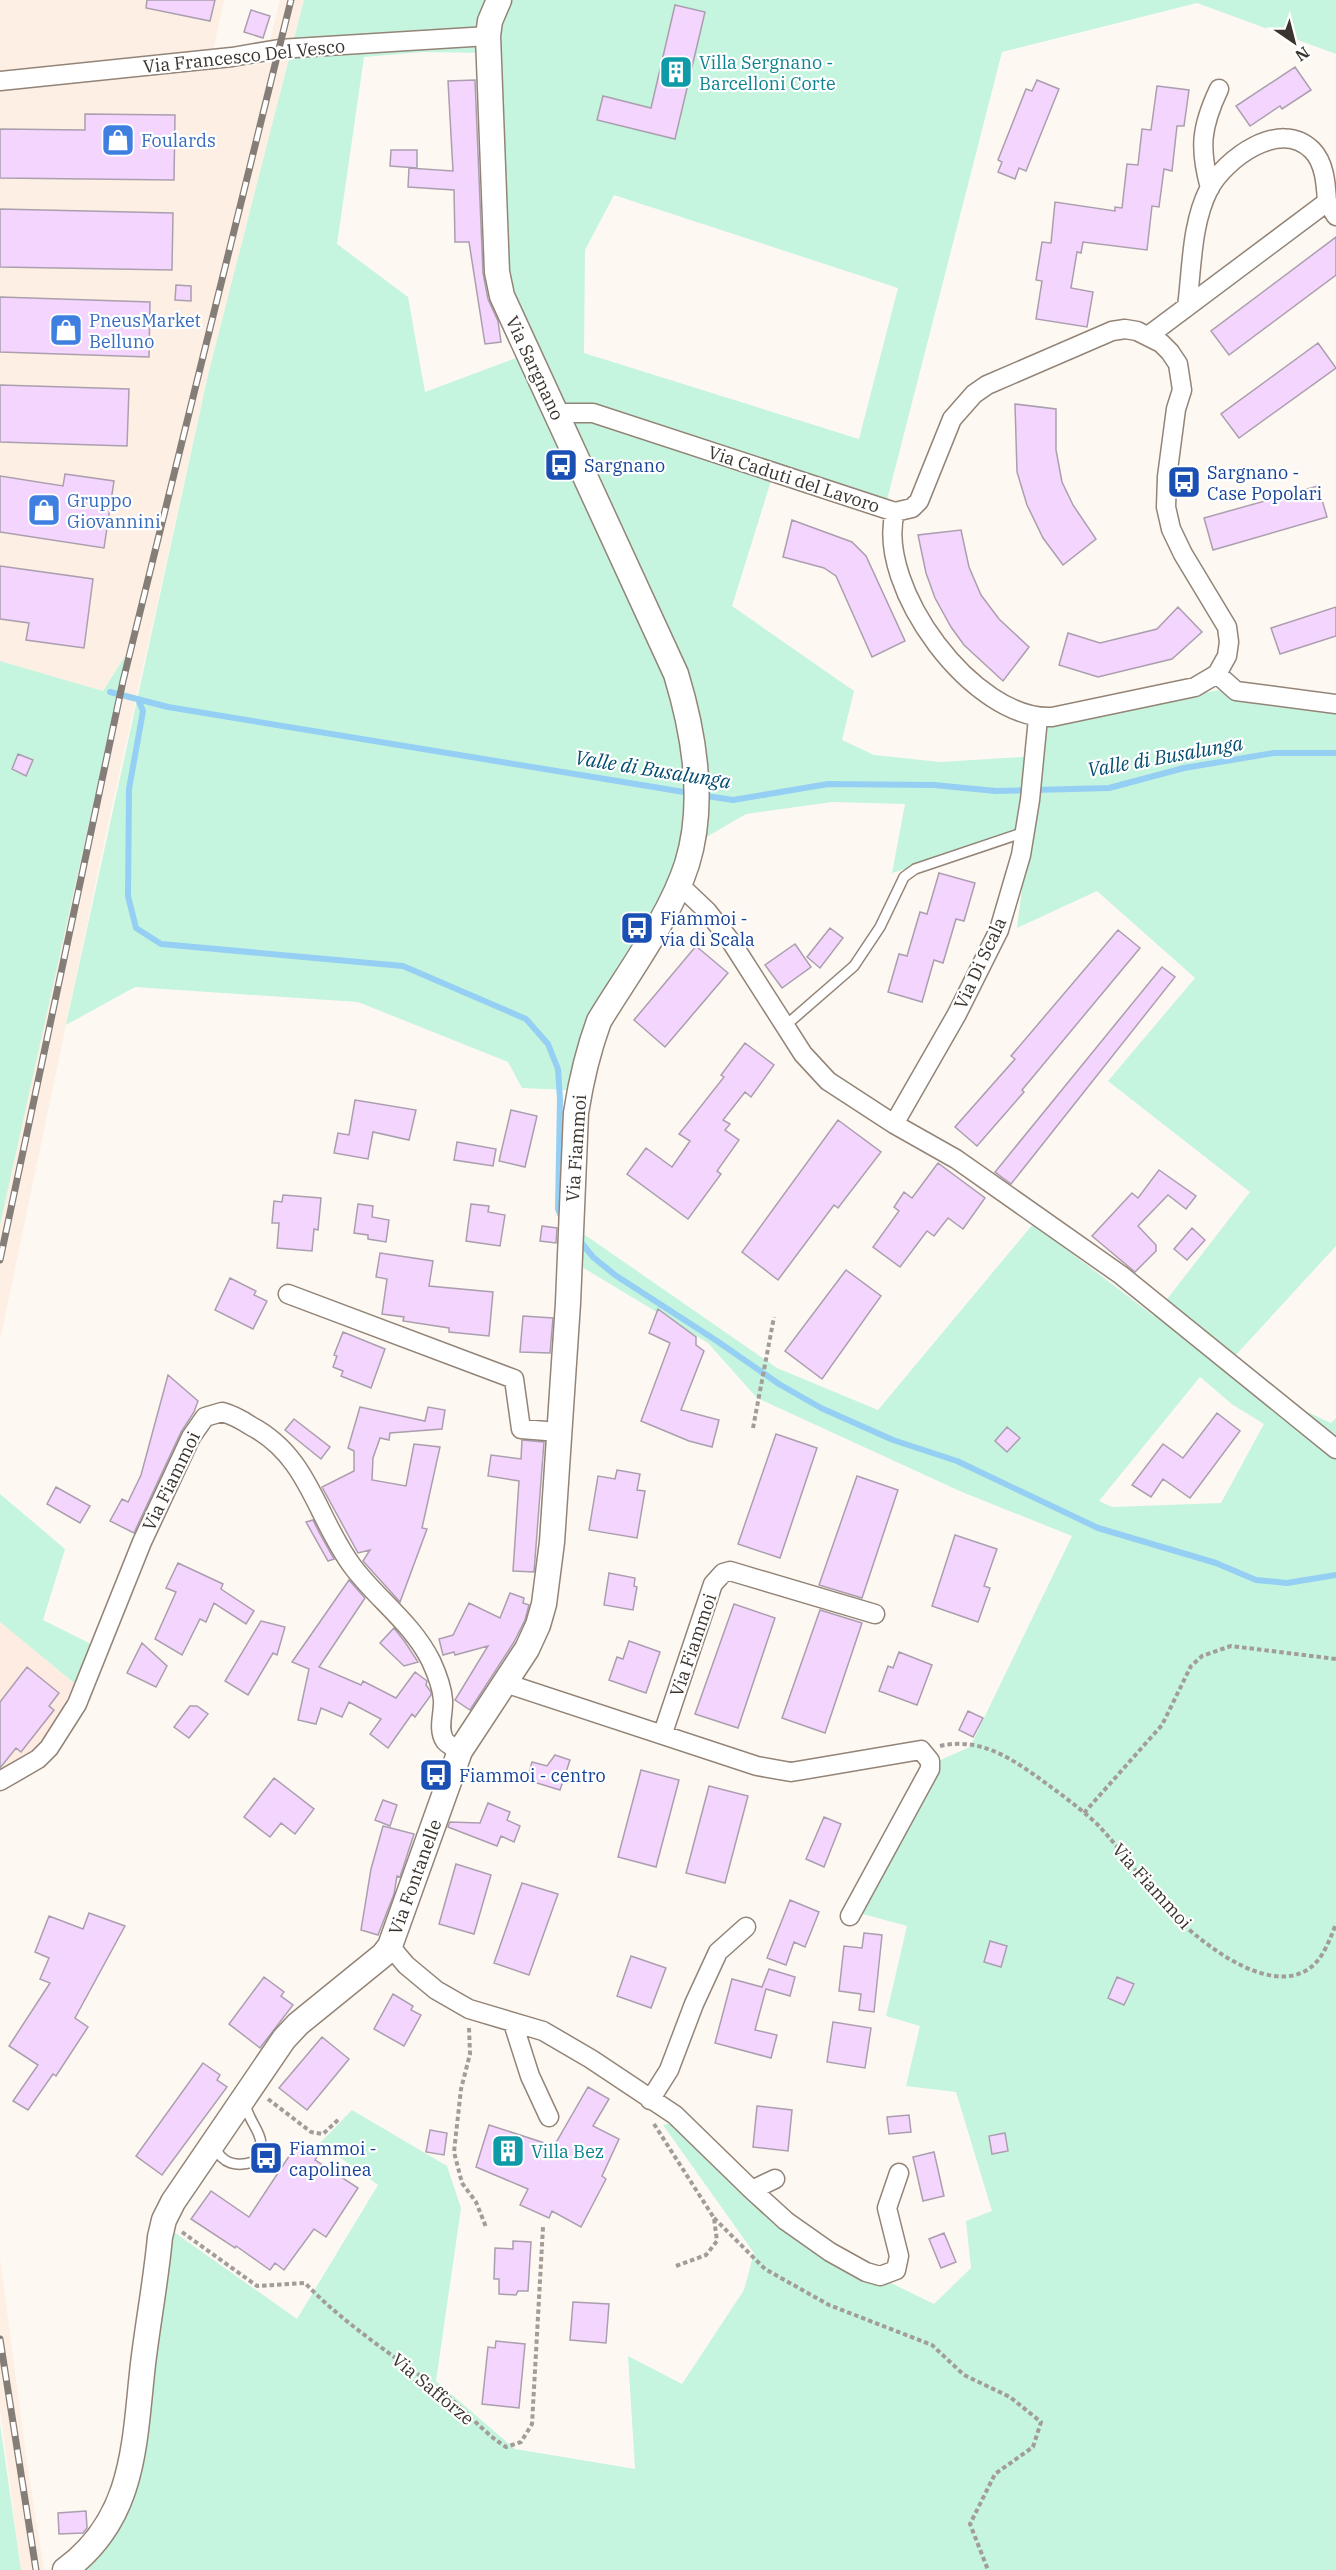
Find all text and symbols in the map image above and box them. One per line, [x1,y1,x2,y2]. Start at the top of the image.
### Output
north arrow [1264,12,1324,72]
street label: Via Francesco Del Vesco [142,34,346,78]
text: N [1292,42,1314,66]
place label: Villa Sergnano - Barcelloni Corte [699,51,836,95]
building icon: Villa Sergnano - Barcelloni Corte [658,54,694,90]
shop icon: Foulards [100,122,136,158]
place label: Foulards [141,129,216,152]
place label: PneusMarket Belluno [89,309,201,353]
shop icon: PneusMarket Belluno [48,312,84,348]
street label: Via Sargnano [501,312,569,424]
street label: Via Caduti del Lavoro [705,440,883,518]
bus stop icon: Sargnano [543,447,579,483]
place label: Sargnano [584,454,665,477]
place label: Sargnano - Case Popolari [1207,461,1323,505]
bus stop icon: Sargnano - Case Popolari [1166,464,1202,500]
place label: Gruppo Giovannini [67,489,161,533]
shop icon: Gruppo Giovannini [26,492,62,528]
water label: Valle di Busalunga [1085,729,1245,783]
water label: Valle di Busalunga [573,743,733,795]
place label: Fiammoi - via di Scala [660,907,755,951]
bus stop icon: Fiammoi - via di Scala [619,910,655,946]
street label: Via Di Scala [949,913,1011,1013]
street label: Via Fiammoi [561,1093,591,1203]
street label: Via Fiammoi [137,1427,205,1534]
street label: Via Fiammoi [665,1590,722,1700]
bus stop icon: Fiammoi - centro [418,1757,454,1793]
place label: Fiammoi - centro [459,1764,606,1787]
street label: Via Fontanelle [383,1816,447,1938]
street label: Via Fiammoi [1107,1838,1197,1934]
building icon: Villa Bez [490,2133,526,2169]
place label: Fiammoi - capolinea [289,2137,377,2181]
bus stop icon: Fiammoi - capolinea [248,2140,284,2176]
place label: Villa Bez [531,2140,604,2163]
street label: Via Safforze [387,2348,479,2430]

